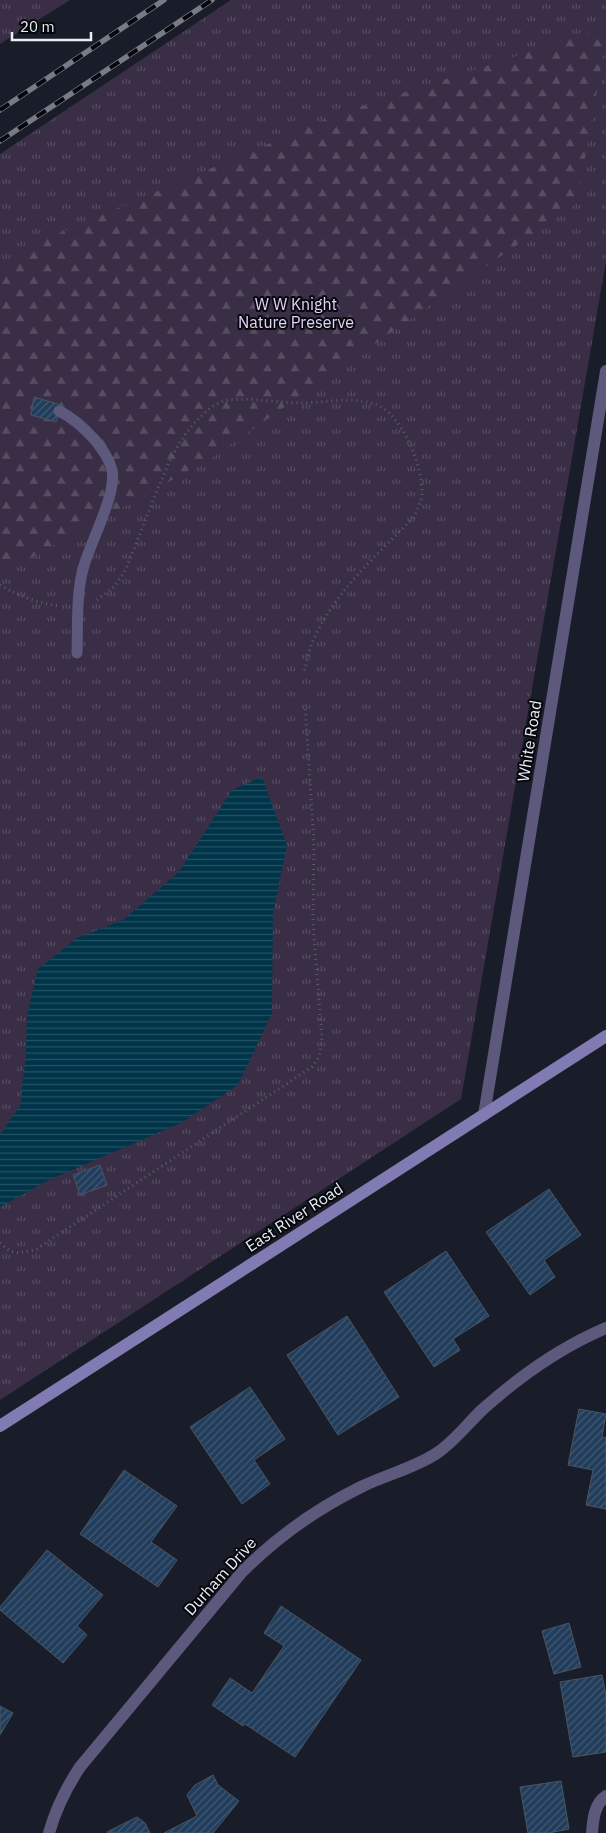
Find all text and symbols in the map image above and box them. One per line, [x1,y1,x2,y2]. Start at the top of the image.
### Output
scale bar [12,10,91,42]
text: 20 m [20,17,55,36]
park label: W W Knight Nature Preserve [238,294,354,332]
street label: White Road [513,699,545,783]
street label: East River Road [242,1178,346,1256]
street label: Durham Drive [180,1533,260,1619]

